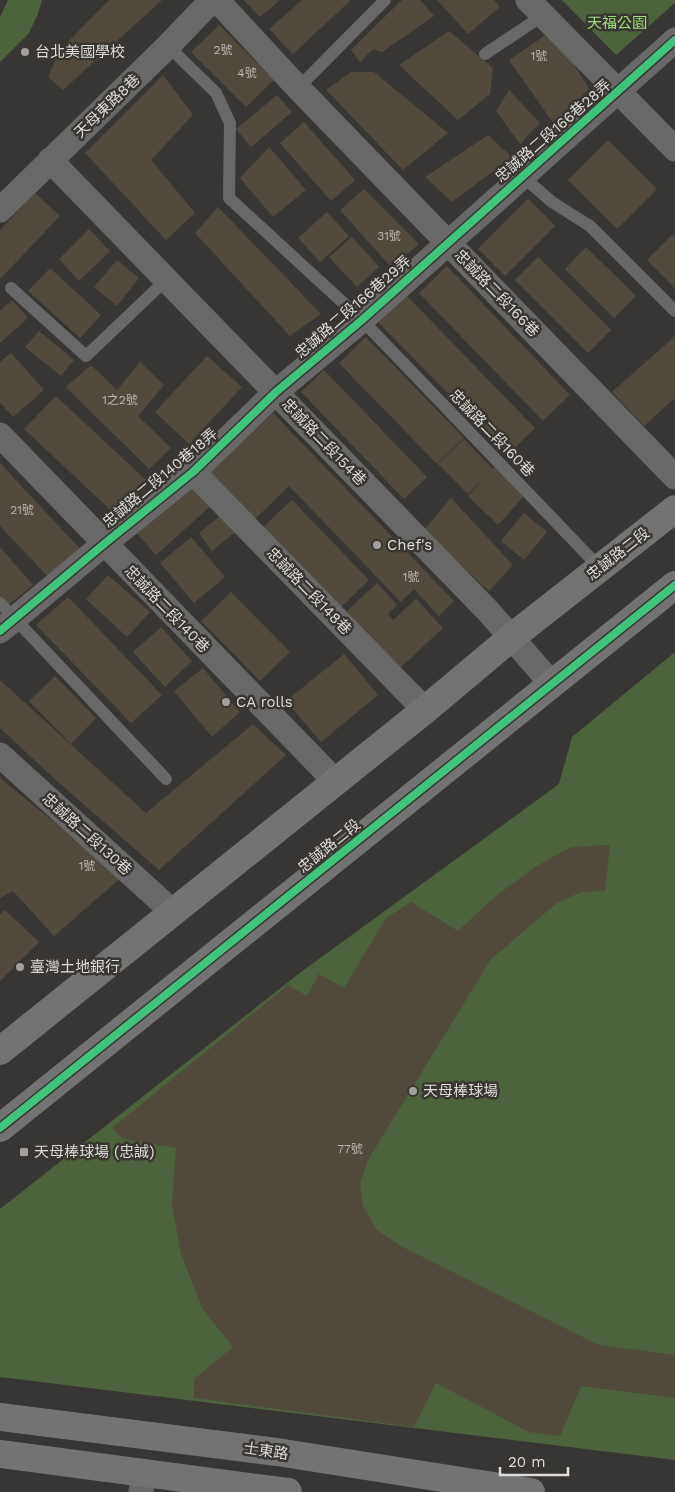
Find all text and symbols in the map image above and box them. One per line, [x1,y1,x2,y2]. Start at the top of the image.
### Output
park label: 天福公園 [587,14,647,32]
place label: 台北美國學校 [35,43,125,61]
house number: 2號 [214,43,233,57]
marker: 台北美國學校 [19,46,31,58]
house number: 1號 [531,49,547,63]
house number: 4號 [237,66,257,80]
street label: 天母東路8巷 [70,70,144,142]
street label: 忠誠路二段166巷28弄 [492,76,614,186]
house number: 31號 [377,229,401,243]
street label: 忠誠路二段166巷 [451,246,543,340]
street label: 忠誠路二段166巷29弄 [292,252,414,362]
street label: 忠誠路二段160巷 [446,386,538,480]
house number: 1之2號 [102,393,138,407]
street label: 忠誠路二段154巷 [278,395,370,489]
street label: 忠誠路二段140巷18弄 [99,425,221,531]
house number: 21號 [10,503,34,517]
street label: 忠誠路二段 [583,524,653,584]
place label: Chef's [387,536,432,554]
marker: Chef's [371,539,383,551]
street label: 忠誠路二段148巷 [263,544,355,638]
street label: 忠誠路二段140巷 [121,562,213,656]
house number: 1號 [403,570,419,584]
place label: CA rolls [236,693,293,711]
marker: CA rolls [220,696,232,708]
street label: 忠誠路二段130巷 [39,789,135,879]
street label: 忠誠路二段 [294,815,364,877]
house number: 1號 [79,859,95,873]
place label: 臺灣土地銀行 [30,958,120,976]
marker: 臺灣土地銀行 [14,961,26,973]
place label: 天母棒球場 [423,1082,498,1100]
marker: 天母棒球場 [407,1085,419,1097]
house number: 77號 [337,1142,363,1156]
place label: 天母棒球場 (忠誠) [34,1143,155,1161]
marker: 天母棒球場 (忠誠) [18,1146,30,1158]
street label: 士東路 [242,1439,290,1463]
scale bar [500,1444,568,1476]
text: 20 m [508,1453,546,1471]

